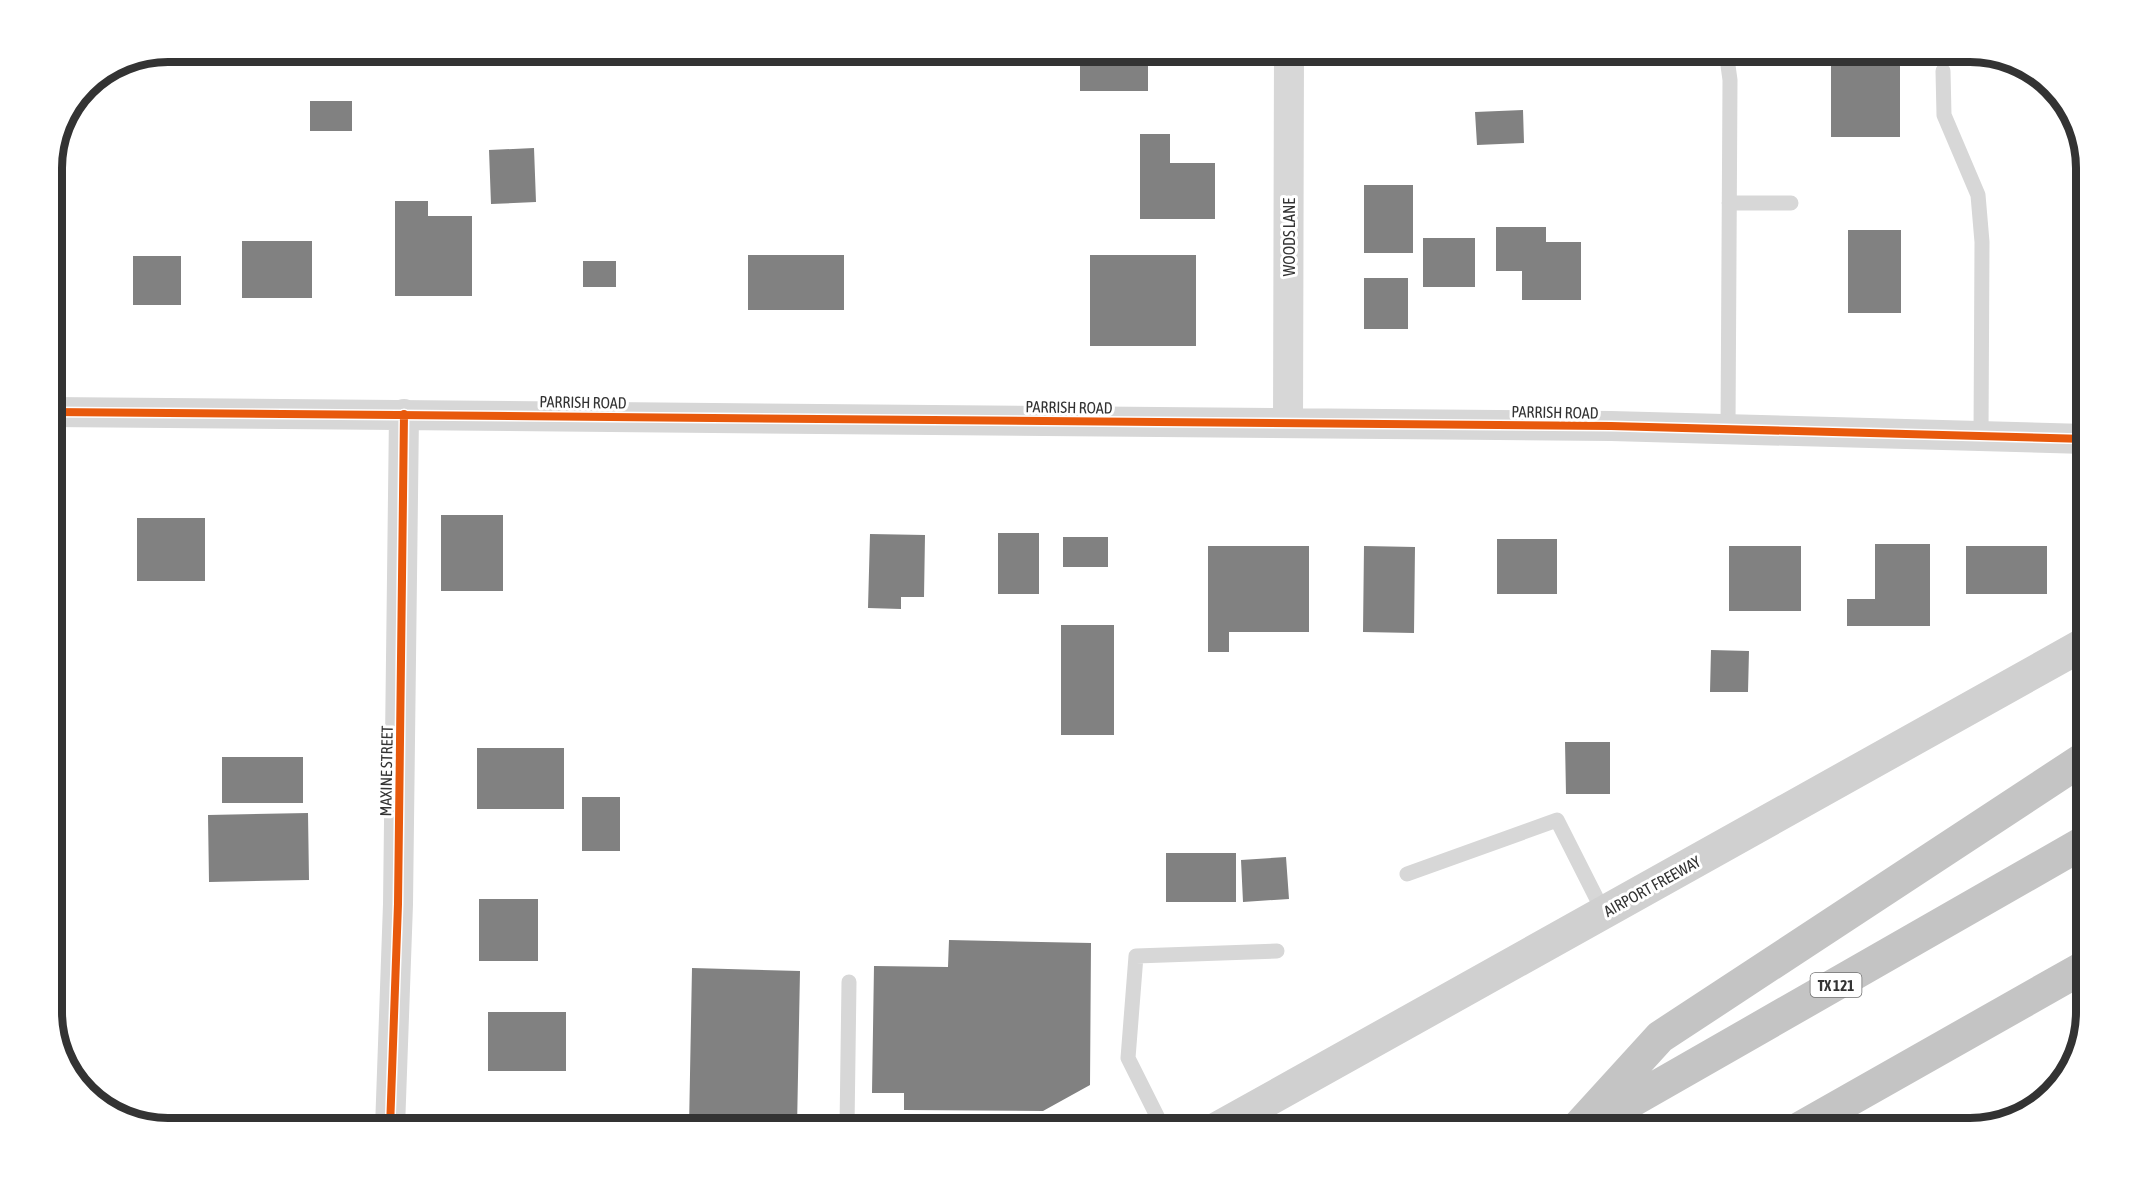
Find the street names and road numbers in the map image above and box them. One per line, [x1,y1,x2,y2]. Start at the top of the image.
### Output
street label: WOODS LANE [1280,198,1298,276]
street label: PARRISH ROAD [539,392,627,412]
street label: PARRISH ROAD [1025,397,1113,417]
street label: PARRISH ROAD [1511,402,1599,422]
street label: MAXINE STREET [376,725,396,817]
street label: AIRPORT FREEWAY [1600,852,1704,920]
road number: TX 121 [1810,973,1862,997]

